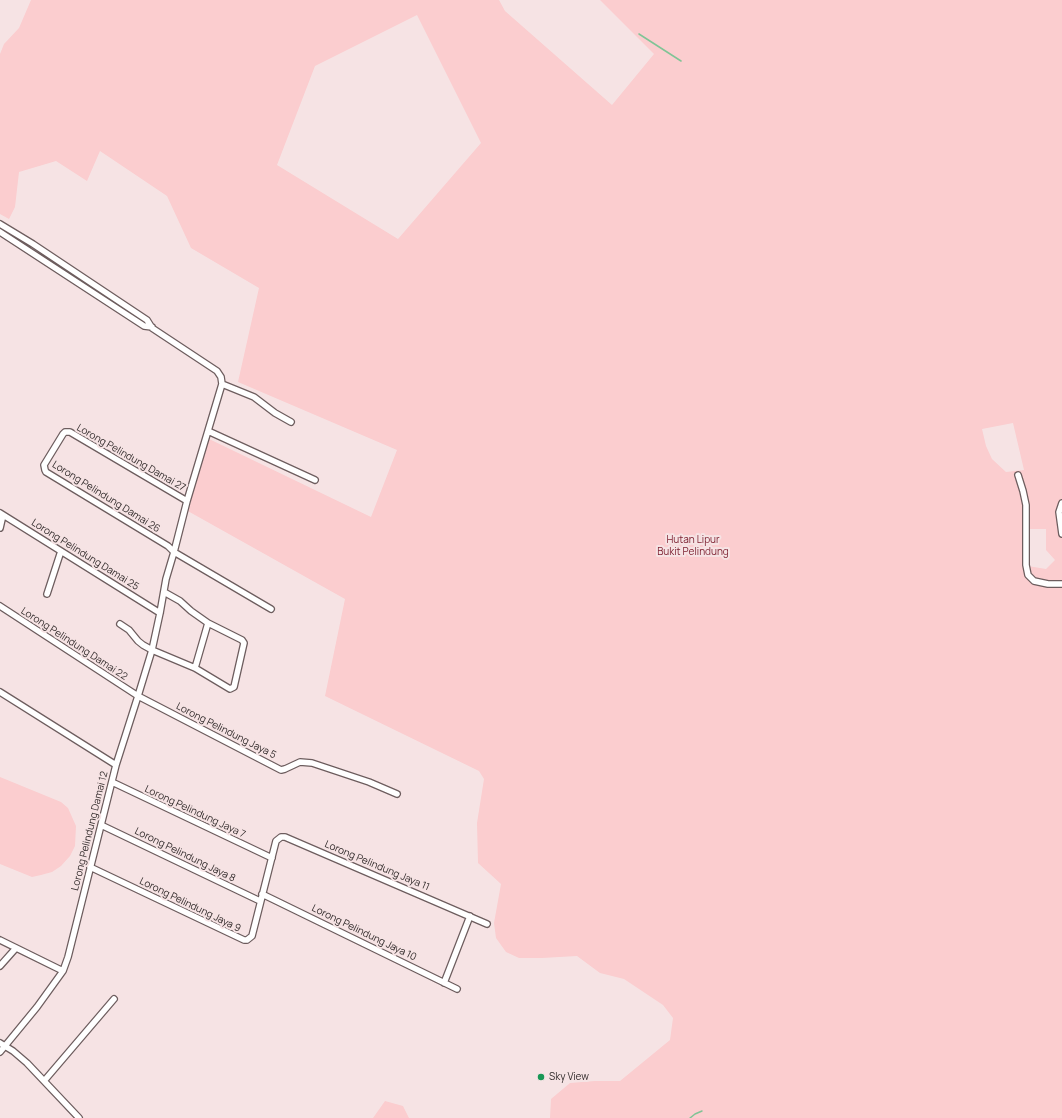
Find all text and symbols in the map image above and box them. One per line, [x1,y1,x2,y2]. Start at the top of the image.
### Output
street label: Lorong Pelindung Damai 27 [74,422,188,494]
street label: Lorong Pelindung Damai 26 [50,459,162,535]
street label: Lorong Pelindung Damai 25 [29,517,141,593]
park label: Hutan Lipur Bukit Pelindung [657,534,729,558]
street label: Lorong Pelindung Damai 22 [19,605,129,683]
street label: Lorong Pelindung Jaya 5 [174,701,278,761]
street label: Lorong Pelindung Damai 12 [69,770,111,892]
street label: Lorong Pelindung Jaya 7 [143,783,247,841]
street label: Lorong Pelindung Jaya 8 [133,825,237,885]
street label: Lorong Pelindung Jaya 11 [323,838,431,894]
street label: Lorong Pelindung Jaya 9 [137,875,243,935]
street label: Lorong Pelindung Jaya 10 [310,902,418,964]
place label: Sky View [549,1071,589,1083]
marker: Sky View [536,1072,546,1082]

